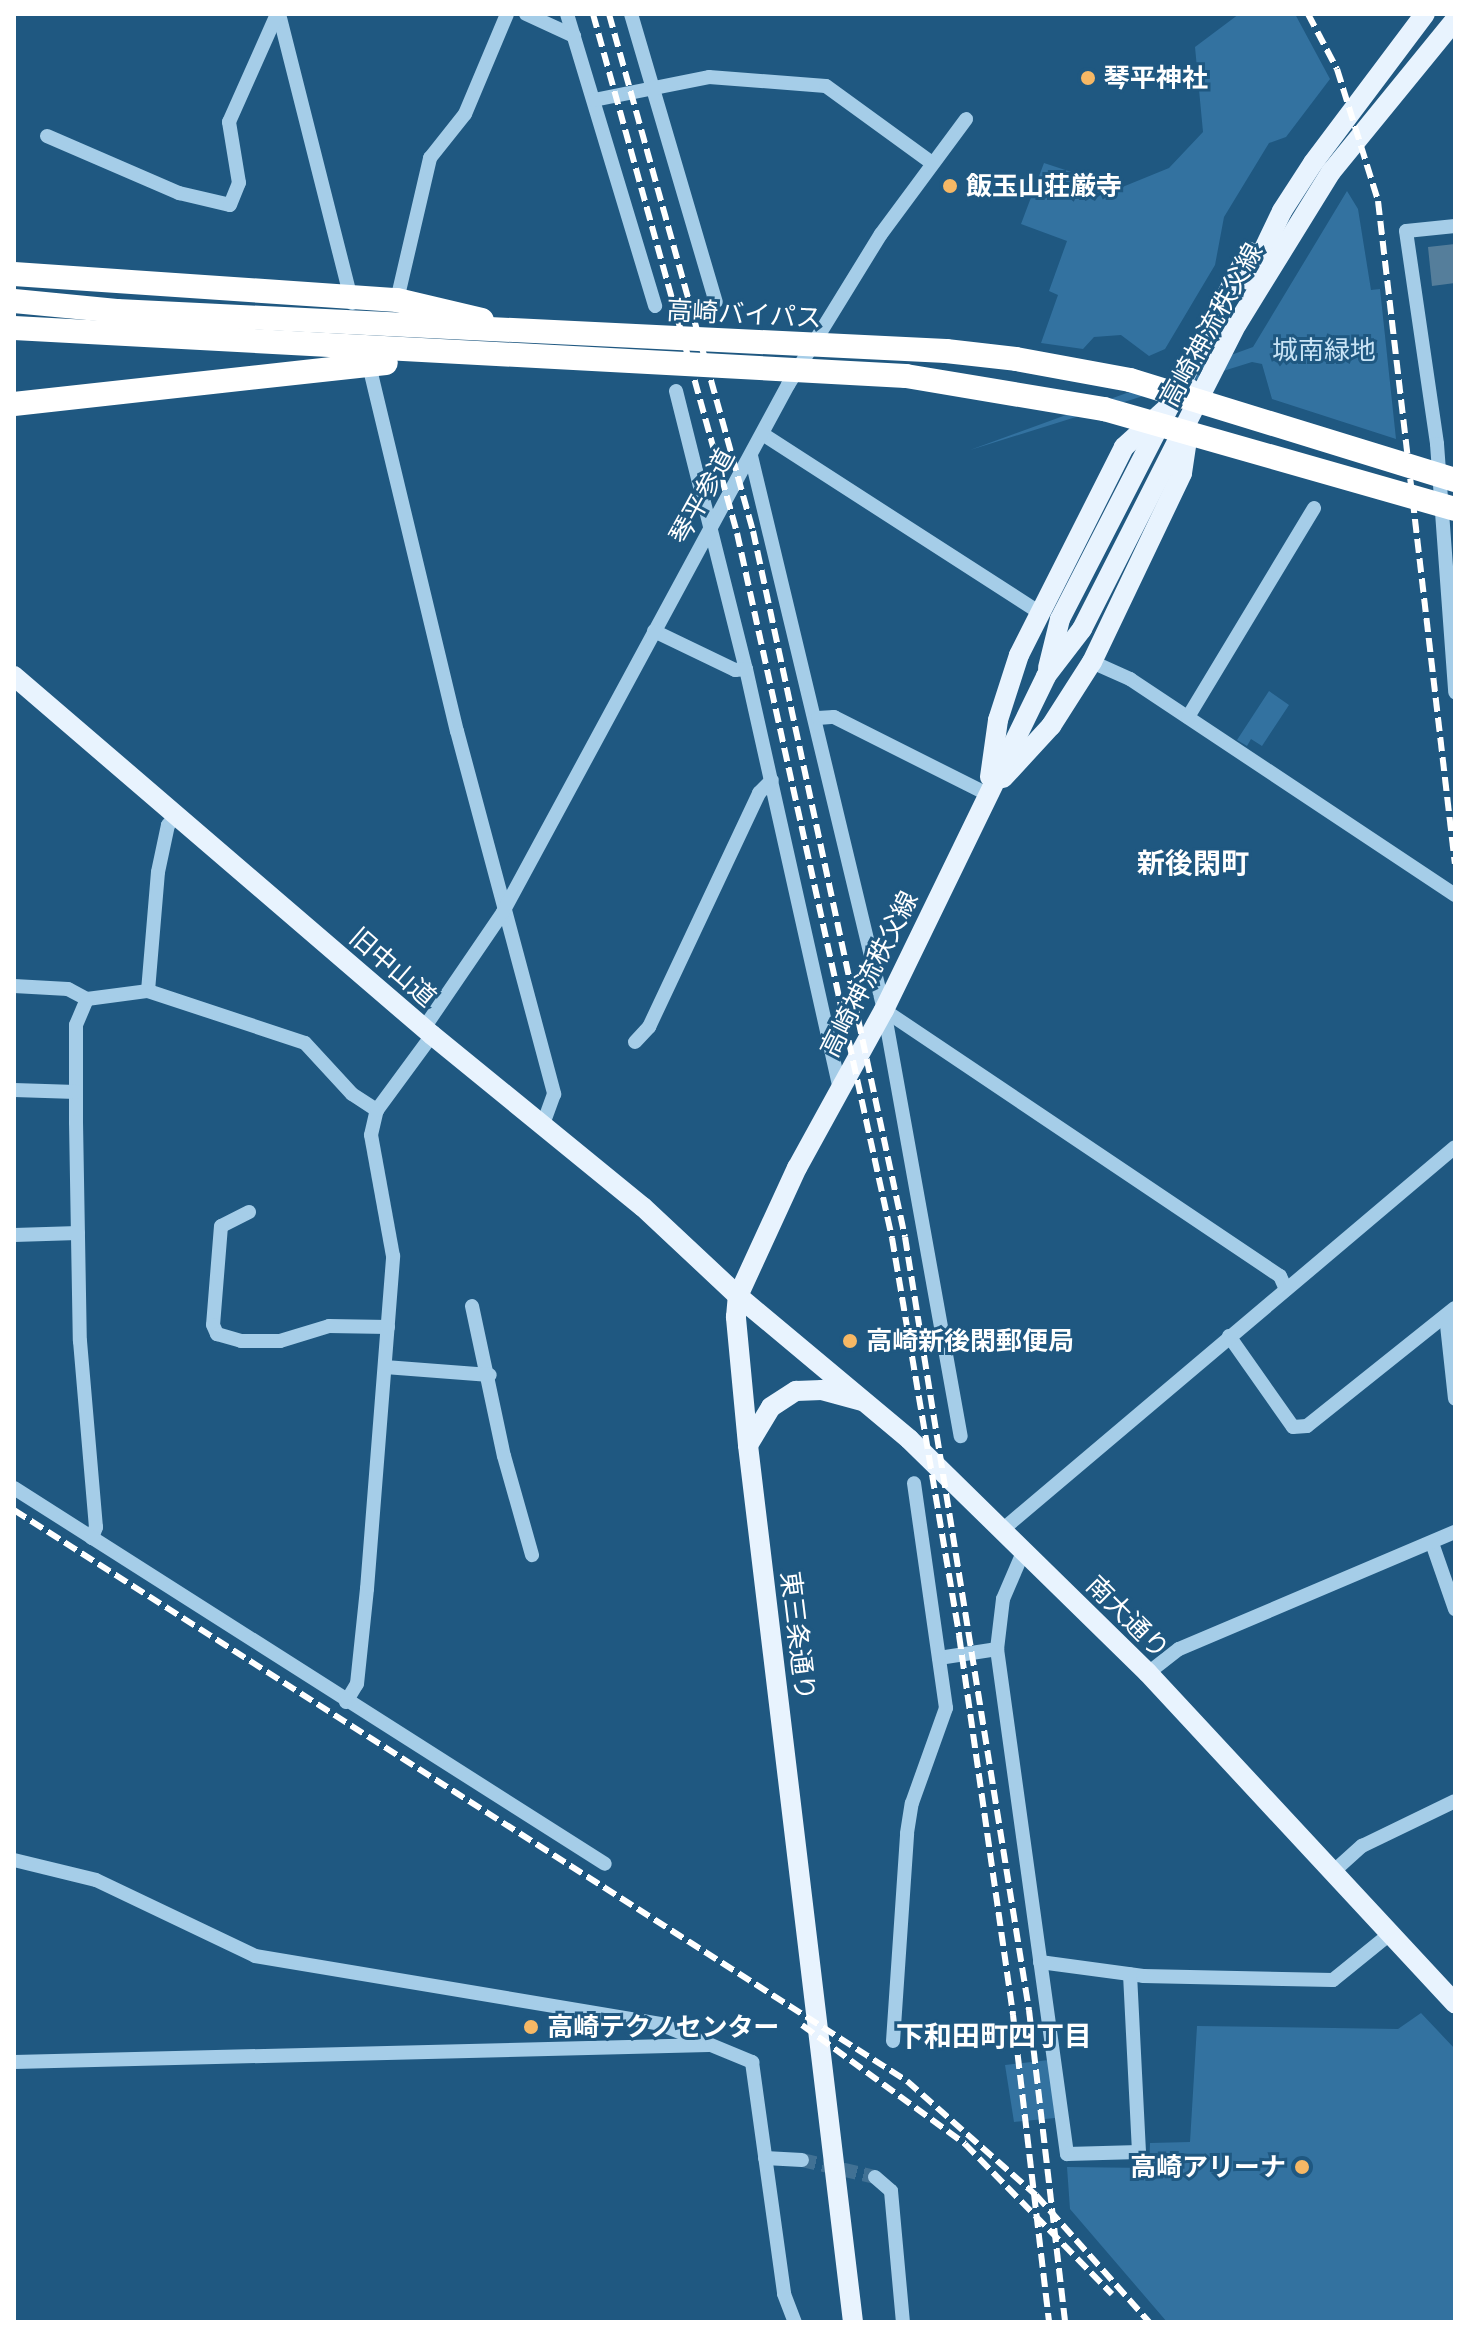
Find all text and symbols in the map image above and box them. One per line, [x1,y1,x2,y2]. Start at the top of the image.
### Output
place label: 琴平神社 [1104,62,1208,94]
marker: 琴平神社 [1079,69,1097,87]
place label: 飯玉山荘厳寺 [966,170,1122,202]
marker: 飯玉山荘厳寺 [941,177,959,195]
street label: 高崎神流秩父線 [1153,238,1269,412]
street label: 高崎バイパス [665,294,823,334]
park label: 城南緑地 [1272,334,1376,366]
street label: 琴平参道 [663,443,741,549]
district label: 新後閑町 [1137,845,1249,879]
street label: 高崎神流秩父線 [814,886,924,1062]
street label: 旧中山道 [344,921,442,1013]
place label: 高崎新後閑郵便局 [866,1325,1074,1357]
marker: 高崎新後閑郵便局 [841,1332,859,1350]
street label: 南大通り [1080,1569,1176,1665]
street label: 東三条通り [775,1570,821,1702]
place label: 高崎テクノセンター [547,2011,781,2043]
marker: 高崎テクノセンター [522,2018,540,2036]
district label: 下和田町四丁目 [896,2018,1092,2052]
place label: 高崎アリーナ [1130,2151,1286,2183]
marker: 高崎アリーナ [1293,2158,1311,2176]

